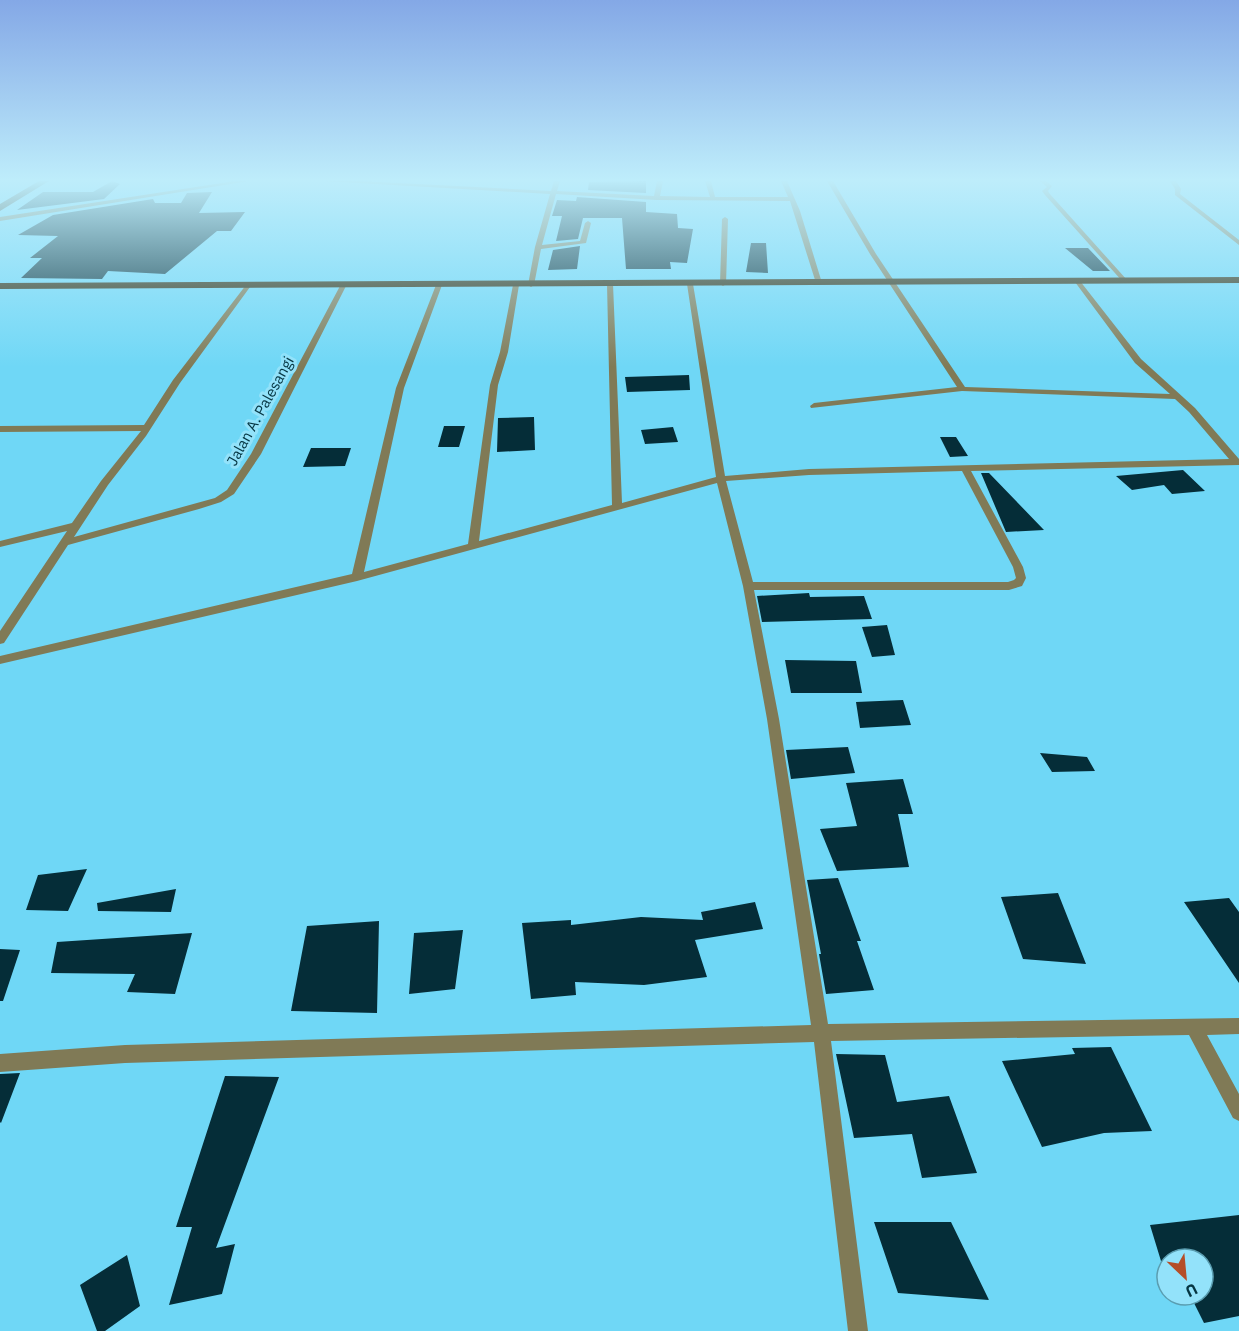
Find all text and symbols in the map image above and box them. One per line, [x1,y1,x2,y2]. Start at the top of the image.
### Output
street label: Jalan A. Palesangi [222,353,298,469]
north arrow [1155,1247,1215,1307]
text: U [1182,1279,1201,1302]

